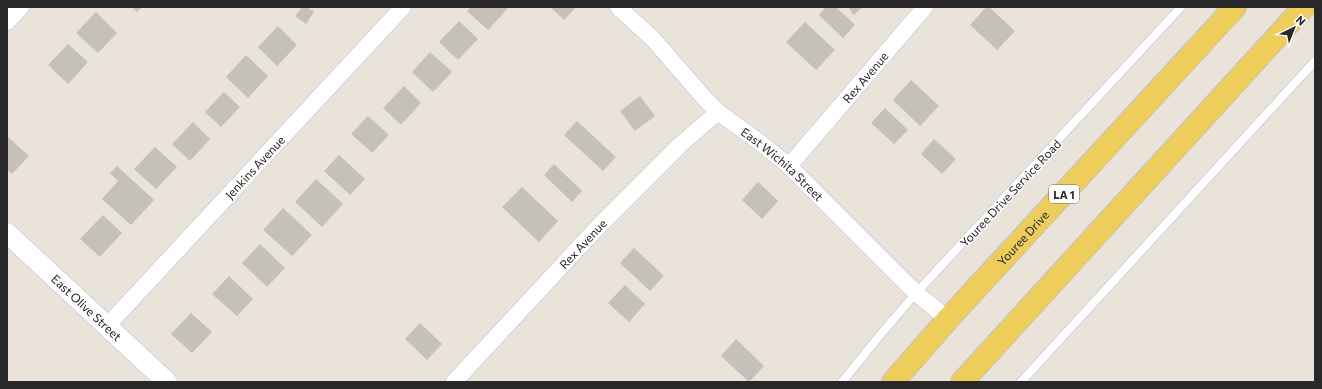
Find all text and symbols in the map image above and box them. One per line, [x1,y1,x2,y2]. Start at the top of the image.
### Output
north arrow [1274,8,1314,48]
text: N [1294,13,1309,28]
street label: Rex Avenue [839,49,891,105]
street label: East Wichita Street [738,124,827,204]
street label: Jenkins Avenue [222,132,287,202]
street label: Youree Drive Service Road [957,136,1063,250]
road number: LA 1 [1049,185,1079,203]
street label: Youree Drive [994,208,1052,268]
street label: Rex Avenue [556,216,609,271]
street label: East Olive Street [49,271,125,343]

